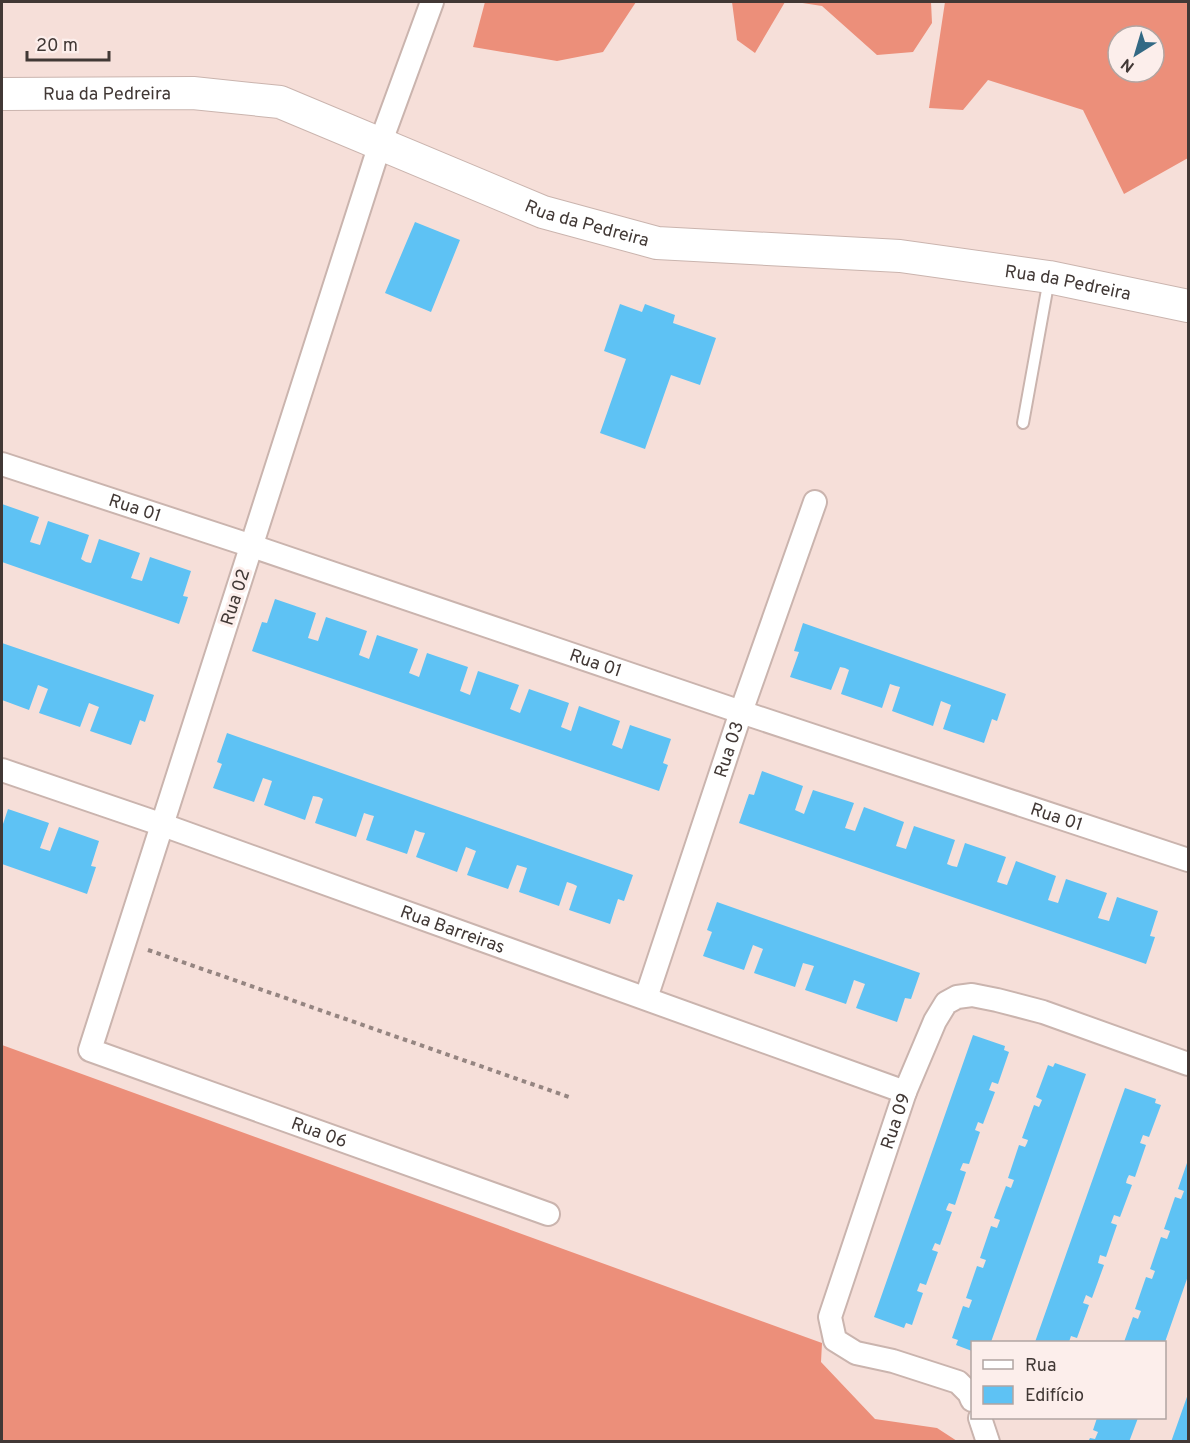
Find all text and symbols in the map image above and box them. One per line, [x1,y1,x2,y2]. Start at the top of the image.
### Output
scale bar [27,24,110,62]
north arrow [1106,24,1166,84]
text: 20 m [36,35,78,58]
text: N [1118,53,1139,76]
street label: Rua da Pedreira [43,83,171,107]
street label: Rua da Pedreira [521,196,651,253]
street label: Rua da Pedreira [1003,261,1133,307]
street label: Rua 01 [105,490,164,528]
street label: Rua 02 [216,566,256,629]
street label: Rua 01 [566,645,624,684]
street label: Rua 03 [710,719,750,781]
street label: Rua 01 [1027,799,1085,837]
street label: Rua Barreiras [397,901,508,960]
street label: Rua 09 [877,1090,917,1153]
street label: Rua 06 [288,1113,350,1154]
legend [971,1341,1166,1419]
text: Rua [1025,1355,1056,1378]
text: Edifício [1025,1385,1084,1408]

